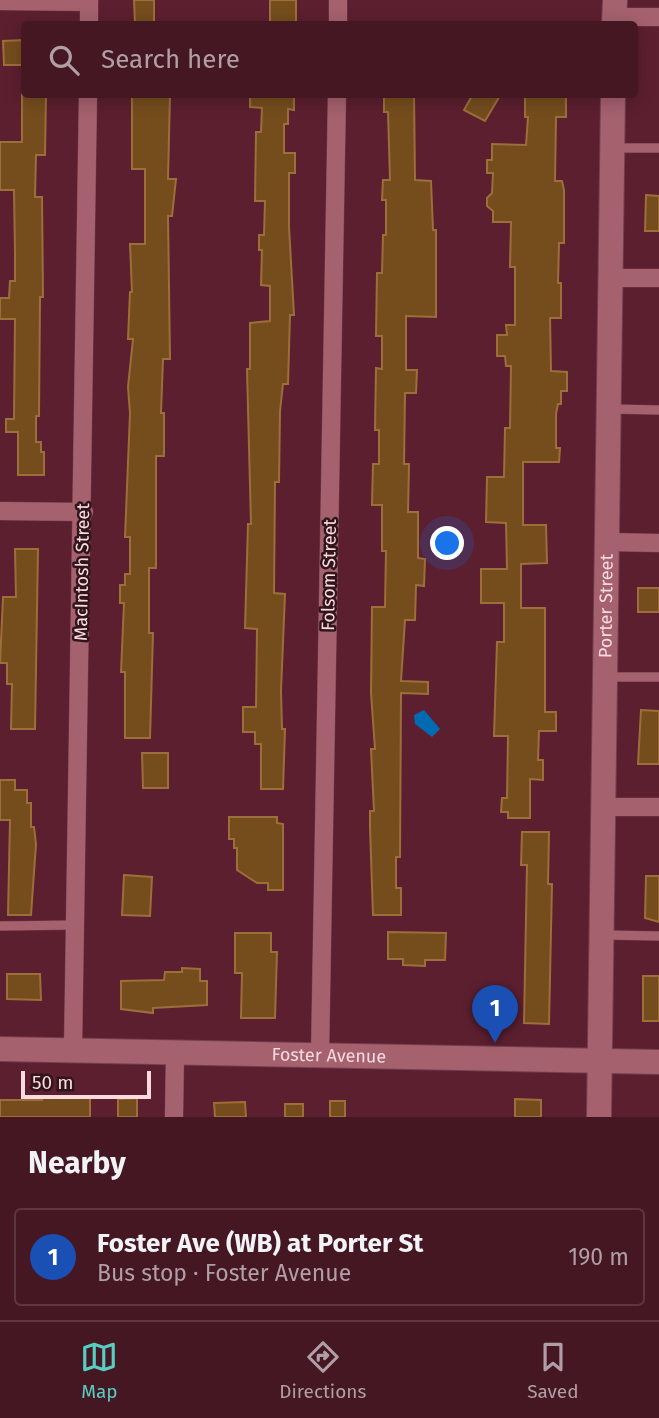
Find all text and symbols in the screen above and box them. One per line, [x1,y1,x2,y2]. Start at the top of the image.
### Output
search box [21,21,638,98]
icon: search [45,41,83,79]
text: Search here [101,44,240,75]
street label: MacIntosh Street [70,503,94,641]
street label: Folsom Street [317,518,341,631]
your location [430,526,464,560]
street label: Porter Street [594,553,618,658]
pin: 1 [472,985,518,1043]
street label: Foster Avenue [271,1043,387,1068]
scale bar [21,1068,150,1100]
text: 50 m [32,1071,73,1094]
text: Nearby [28,1145,126,1181]
text: Foster Ave (WB) at Porter St [97,1228,423,1259]
text: 1 [48,1243,58,1271]
text: 190 m [568,1243,629,1271]
text: Bus stop · Foster Avenue [97,1259,351,1287]
tab: Map [80,1338,118,1403]
tab: Directions [279,1338,366,1403]
tab: Saved [527,1338,579,1403]

